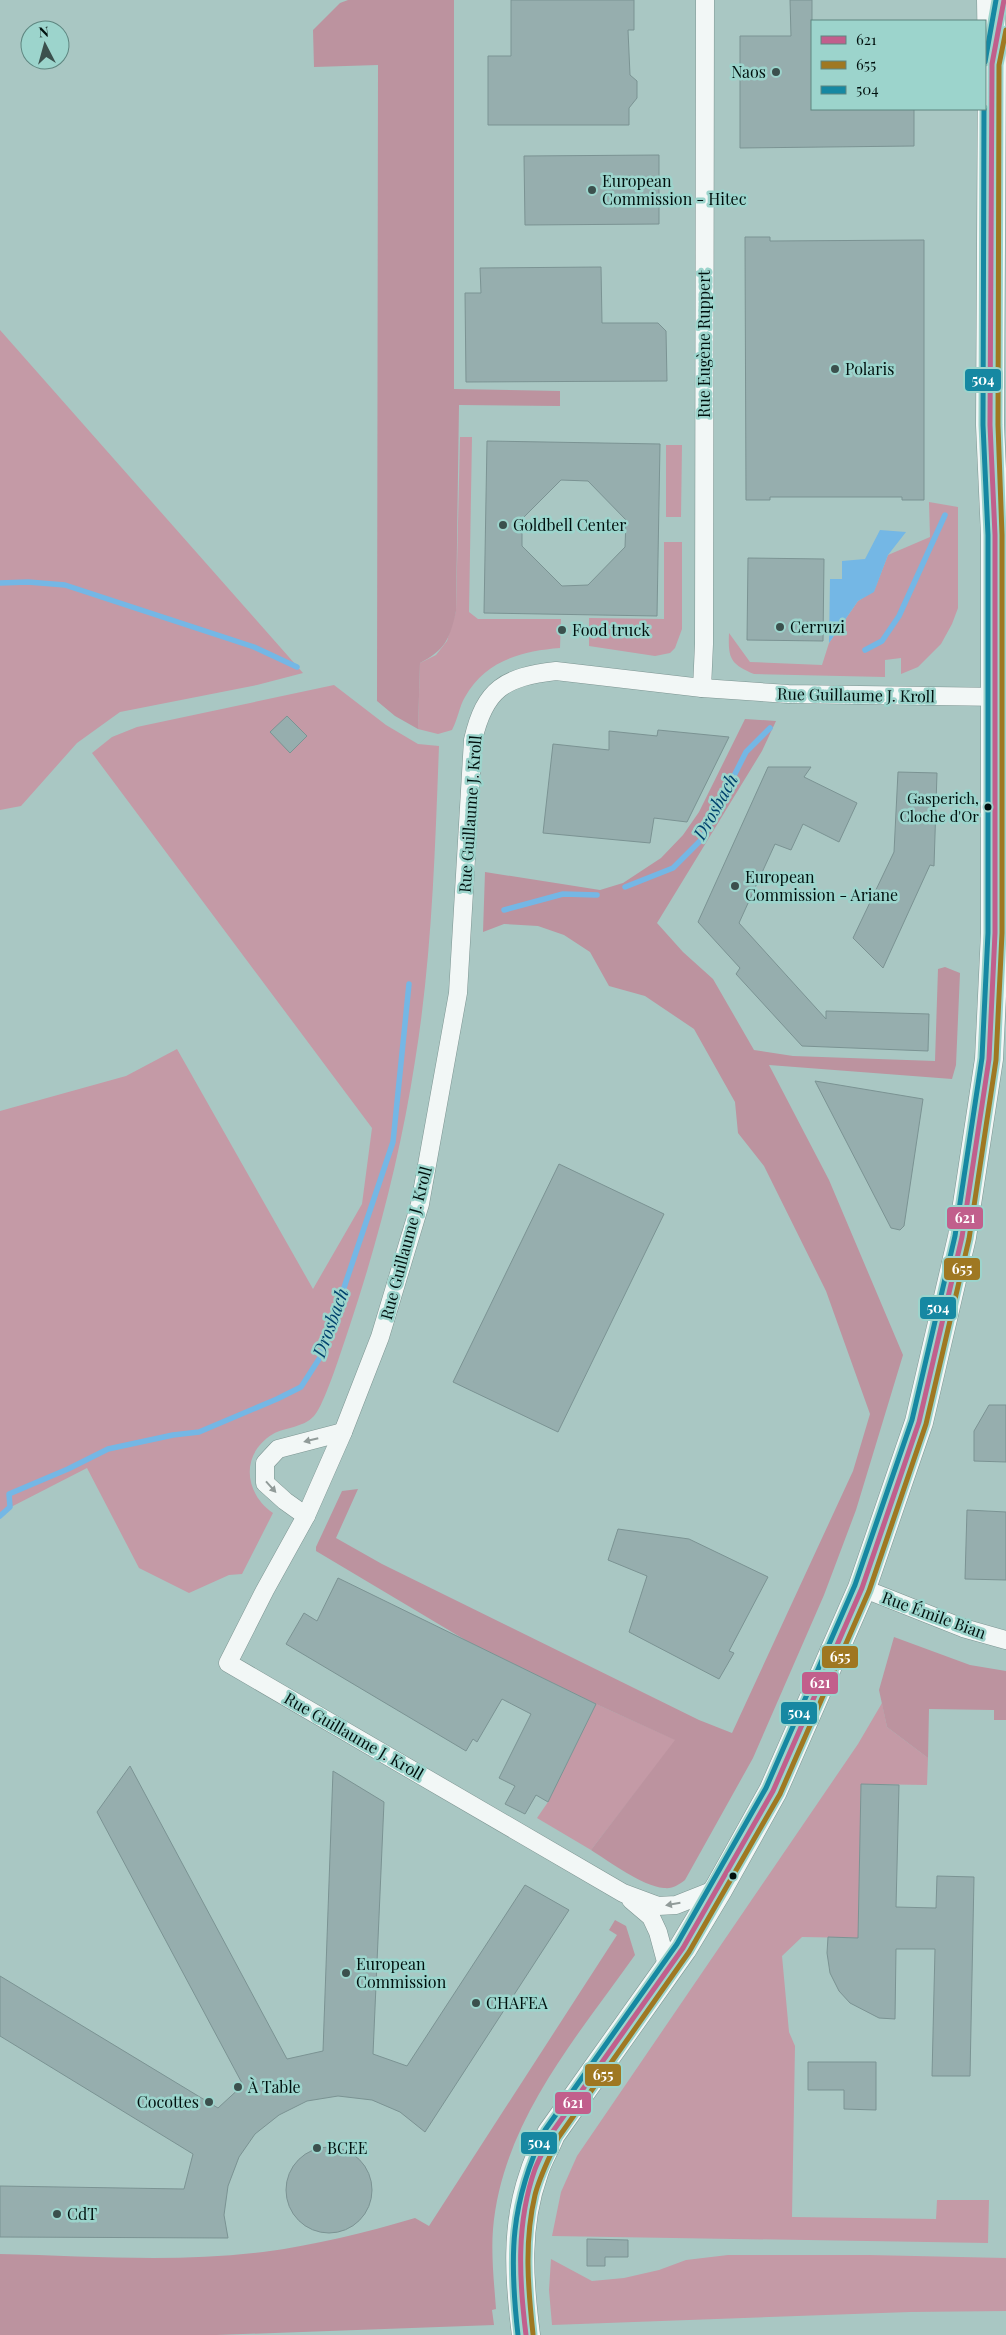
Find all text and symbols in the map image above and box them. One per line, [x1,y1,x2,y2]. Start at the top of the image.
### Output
north arrow [20,20,70,70]
legend [811,20,986,110]
text: N [38,22,50,42]
text: 621 [856,29,877,49]
text: 655 [856,54,876,74]
place label: Naos [731,61,766,82]
marker: Naos [770,66,782,78]
text: 504 [856,79,879,99]
place label: European Commission - Hitec [602,170,747,209]
marker: European Commission - Hitec [586,184,598,196]
street label: Rue Eugène Ruppert [693,270,714,418]
place label: Polaris [845,358,894,379]
marker: Polaris [829,363,841,375]
line badge: 504 [964,368,1002,392]
text: 504 [972,370,994,389]
place label: Goldbell Center [513,514,626,535]
marker: Goldbell Center [497,519,509,531]
place label: Cerruzi [790,616,845,637]
place label: Food truck [572,619,650,640]
marker: Cerruzi [774,621,786,633]
marker: Food truck [556,624,568,636]
street label: Rue Guillaume J. Kroll [777,683,935,706]
street label: Rue Guillaume J. Kroll [454,734,486,893]
water label: Drosbach [687,769,743,845]
place label: Gasperich, Cloche d'Or [900,788,979,826]
marker: Gasperich, Cloche d'Or [983,802,993,812]
place label: European Commission - Ariane [745,866,898,905]
marker: European Commission - Ariane [729,880,741,892]
street label: Rue Guillaume J. Kroll [375,1164,436,1322]
line badge: 621 [946,1206,984,1230]
text: 621 [955,1208,975,1227]
line badge: 655 [943,1257,981,1281]
text: 655 [952,1259,972,1278]
water label: Drosbach [306,1285,354,1361]
line badge: 504 [919,1296,957,1320]
text: 504 [927,1298,949,1317]
one-way arrow [303,1436,318,1444]
one-way arrow [265,1480,276,1493]
street label: Rue Émile Bian [879,1586,989,1643]
line badge: 655 [821,1645,859,1669]
text: 655 [830,1647,850,1666]
line badge: 621 [801,1671,839,1695]
text: 621 [810,1673,830,1692]
street label: Rue Guillaume J. Kroll [281,1687,428,1784]
line badge: 504 [780,1701,818,1725]
text: 504 [788,1703,810,1722]
unlabelled marker [728,1871,738,1881]
one-way arrow [665,1901,681,1909]
place label: European Commission [356,1953,447,1992]
marker: European Commission [340,1967,352,1979]
place label: CHAFEA [486,1992,549,2013]
marker: CHAFEA [470,1997,482,2009]
line badge: 655 [584,2063,622,2087]
text: 655 [593,2065,613,2084]
place label: À Table [247,2076,301,2097]
marker: À Table [232,2081,244,2093]
place label: Cocottes [137,2091,199,2112]
line badge: 621 [554,2091,592,2115]
text: 621 [563,2093,583,2112]
marker: Cocottes [203,2096,215,2108]
line badge: 504 [520,2131,558,2155]
text: 504 [528,2133,550,2152]
place label: BCEE [327,2137,367,2158]
marker: BCEE [311,2142,323,2154]
place label: CdT [67,2203,97,2224]
marker: CdT [51,2208,63,2220]

